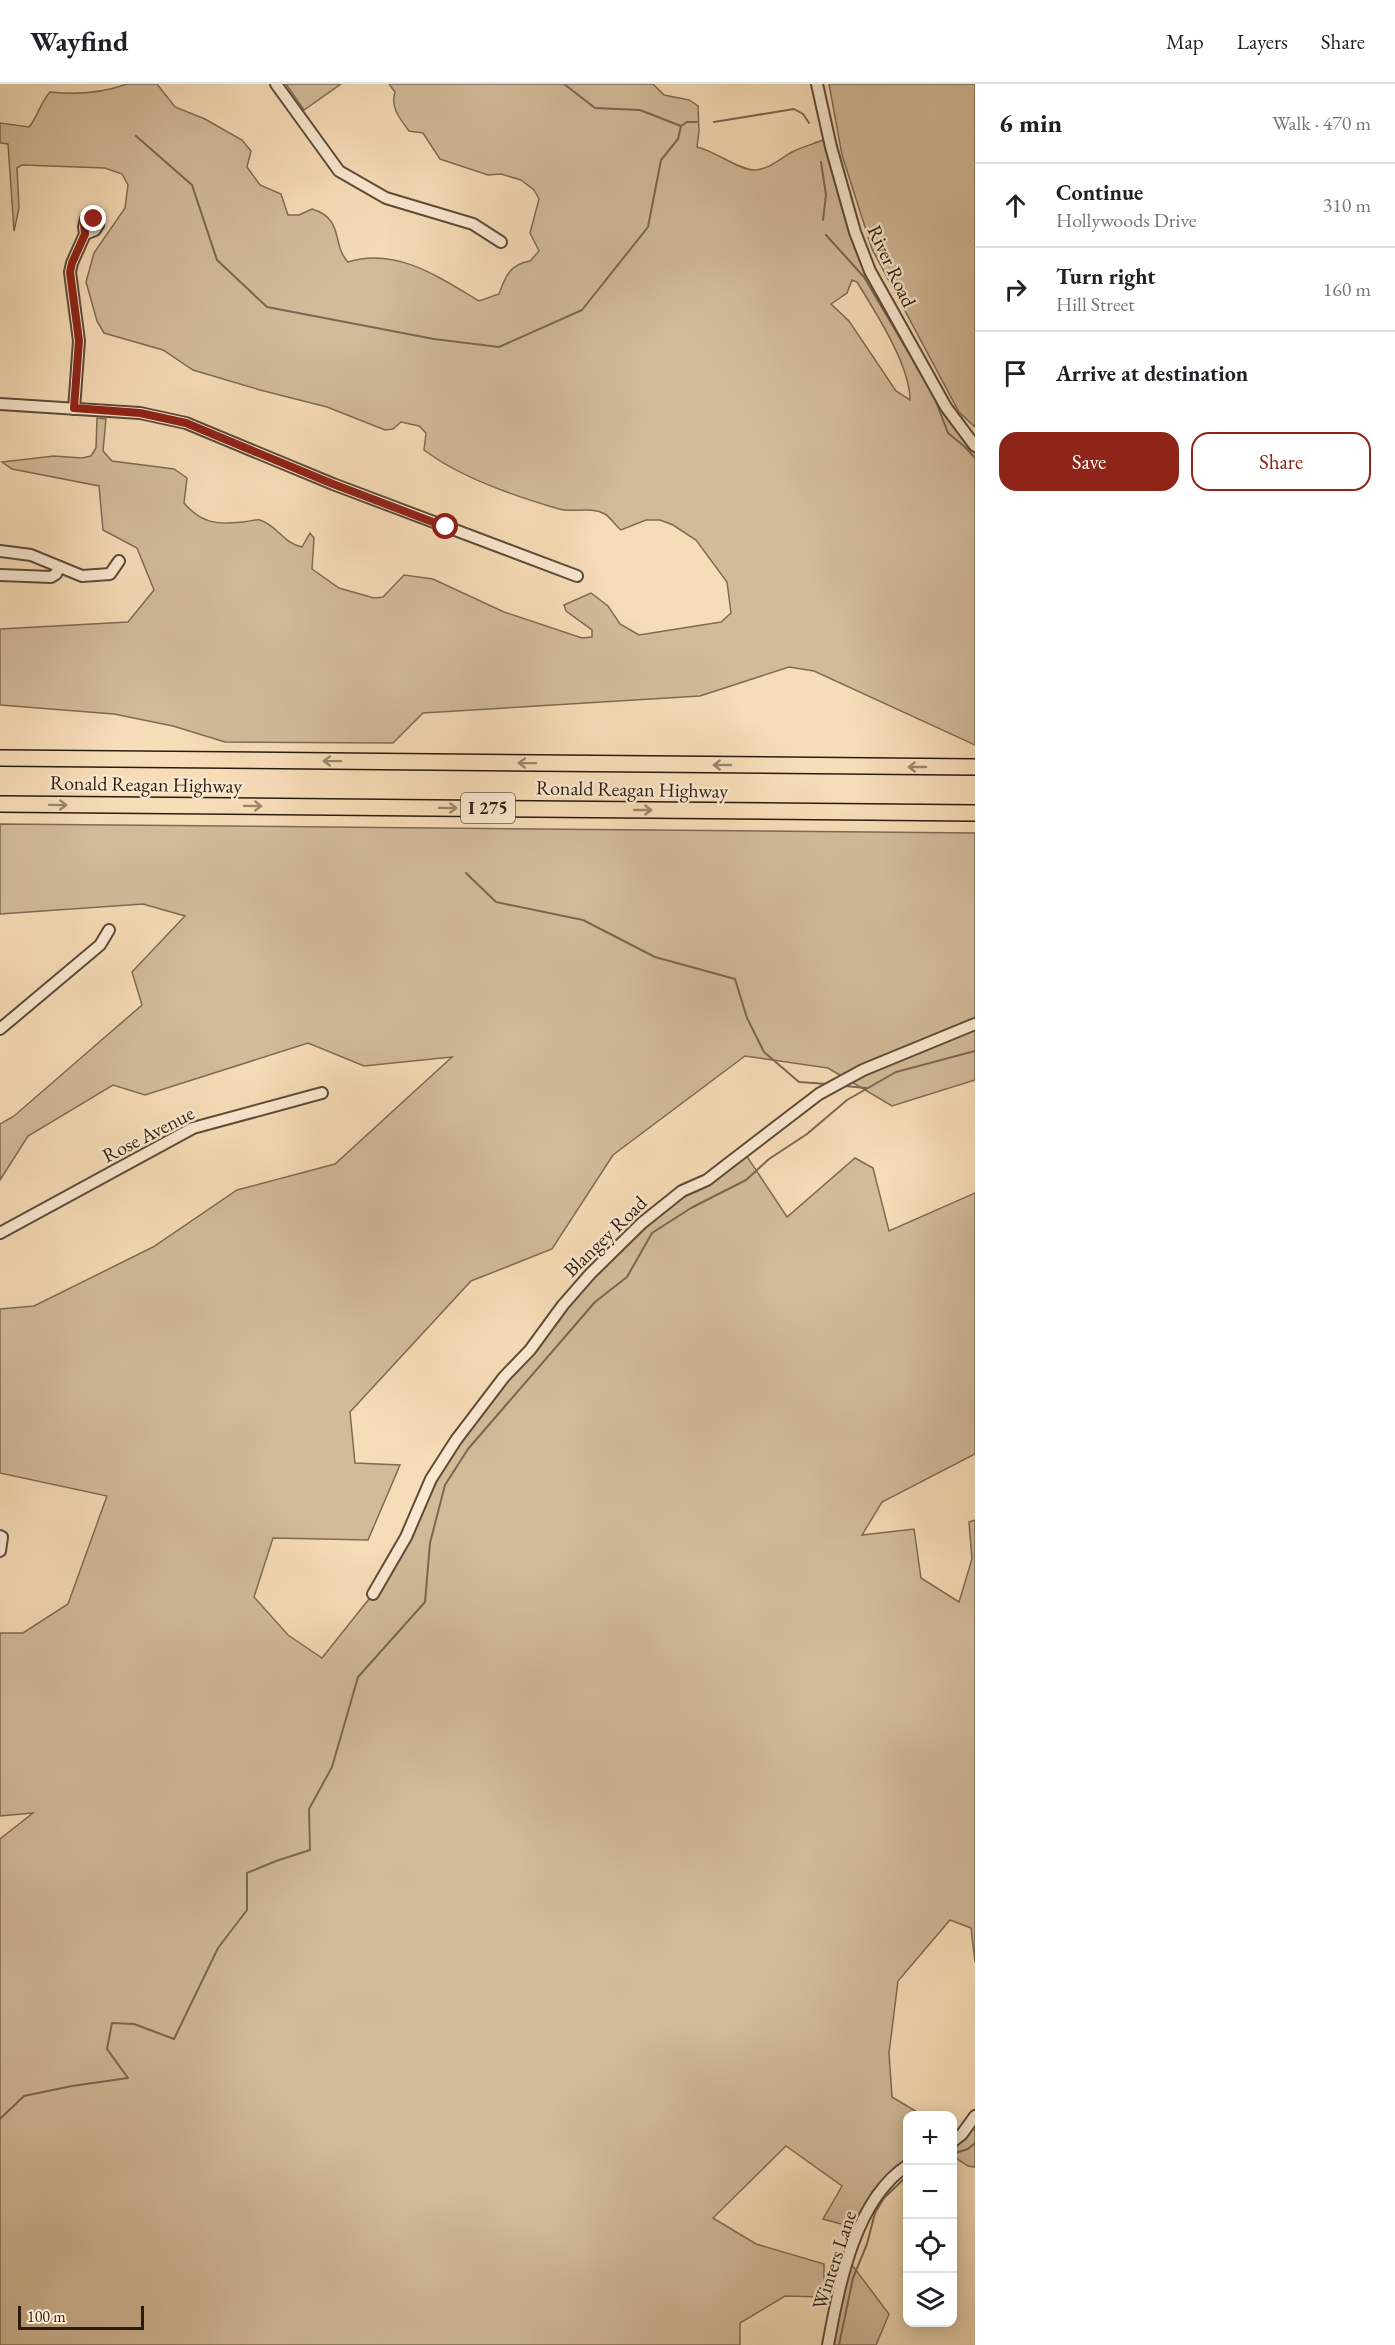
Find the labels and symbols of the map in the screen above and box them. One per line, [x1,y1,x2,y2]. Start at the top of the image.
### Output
route end [80,205,106,231]
street label: River Road [862,221,923,312]
route start [432,513,458,539]
one-way arrow [322,756,342,767]
one-way arrow [517,758,537,769]
one-way arrow [712,759,732,771]
one-way arrow [907,761,927,773]
street label: Ronald Reagan Highway [50,769,243,799]
street label: Ronald Reagan Highway [536,774,729,804]
road number: I 275 [461,793,515,823]
one-way arrow [48,799,68,811]
one-way arrow [243,800,263,812]
one-way arrow [438,802,458,814]
one-way arrow [633,804,653,816]
street label: Rose Avenue [98,1100,199,1168]
street label: Blangey Road [558,1189,653,1282]
street label: Winters Lane [806,2207,862,2313]
scale bar [18,2303,144,2330]

